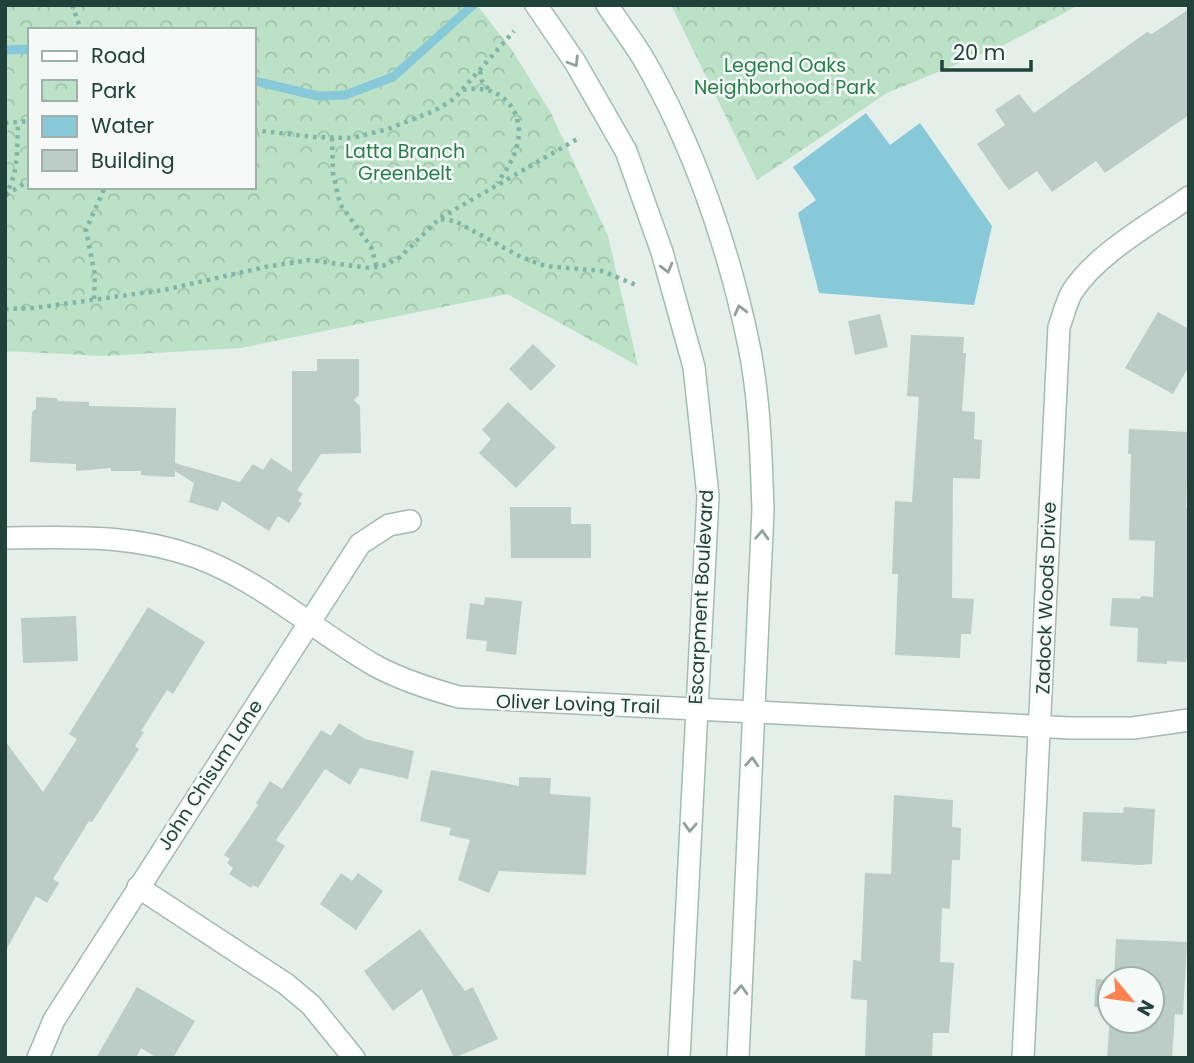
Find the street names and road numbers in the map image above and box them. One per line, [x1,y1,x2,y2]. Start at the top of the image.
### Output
street label: Escarpment Boulevard [682,489,720,705]
street label: Zadock Woods Drive [1029,501,1063,695]
street label: Oliver Loving Trail [495,688,661,720]
street label: John Chisum Lane [151,694,269,856]

